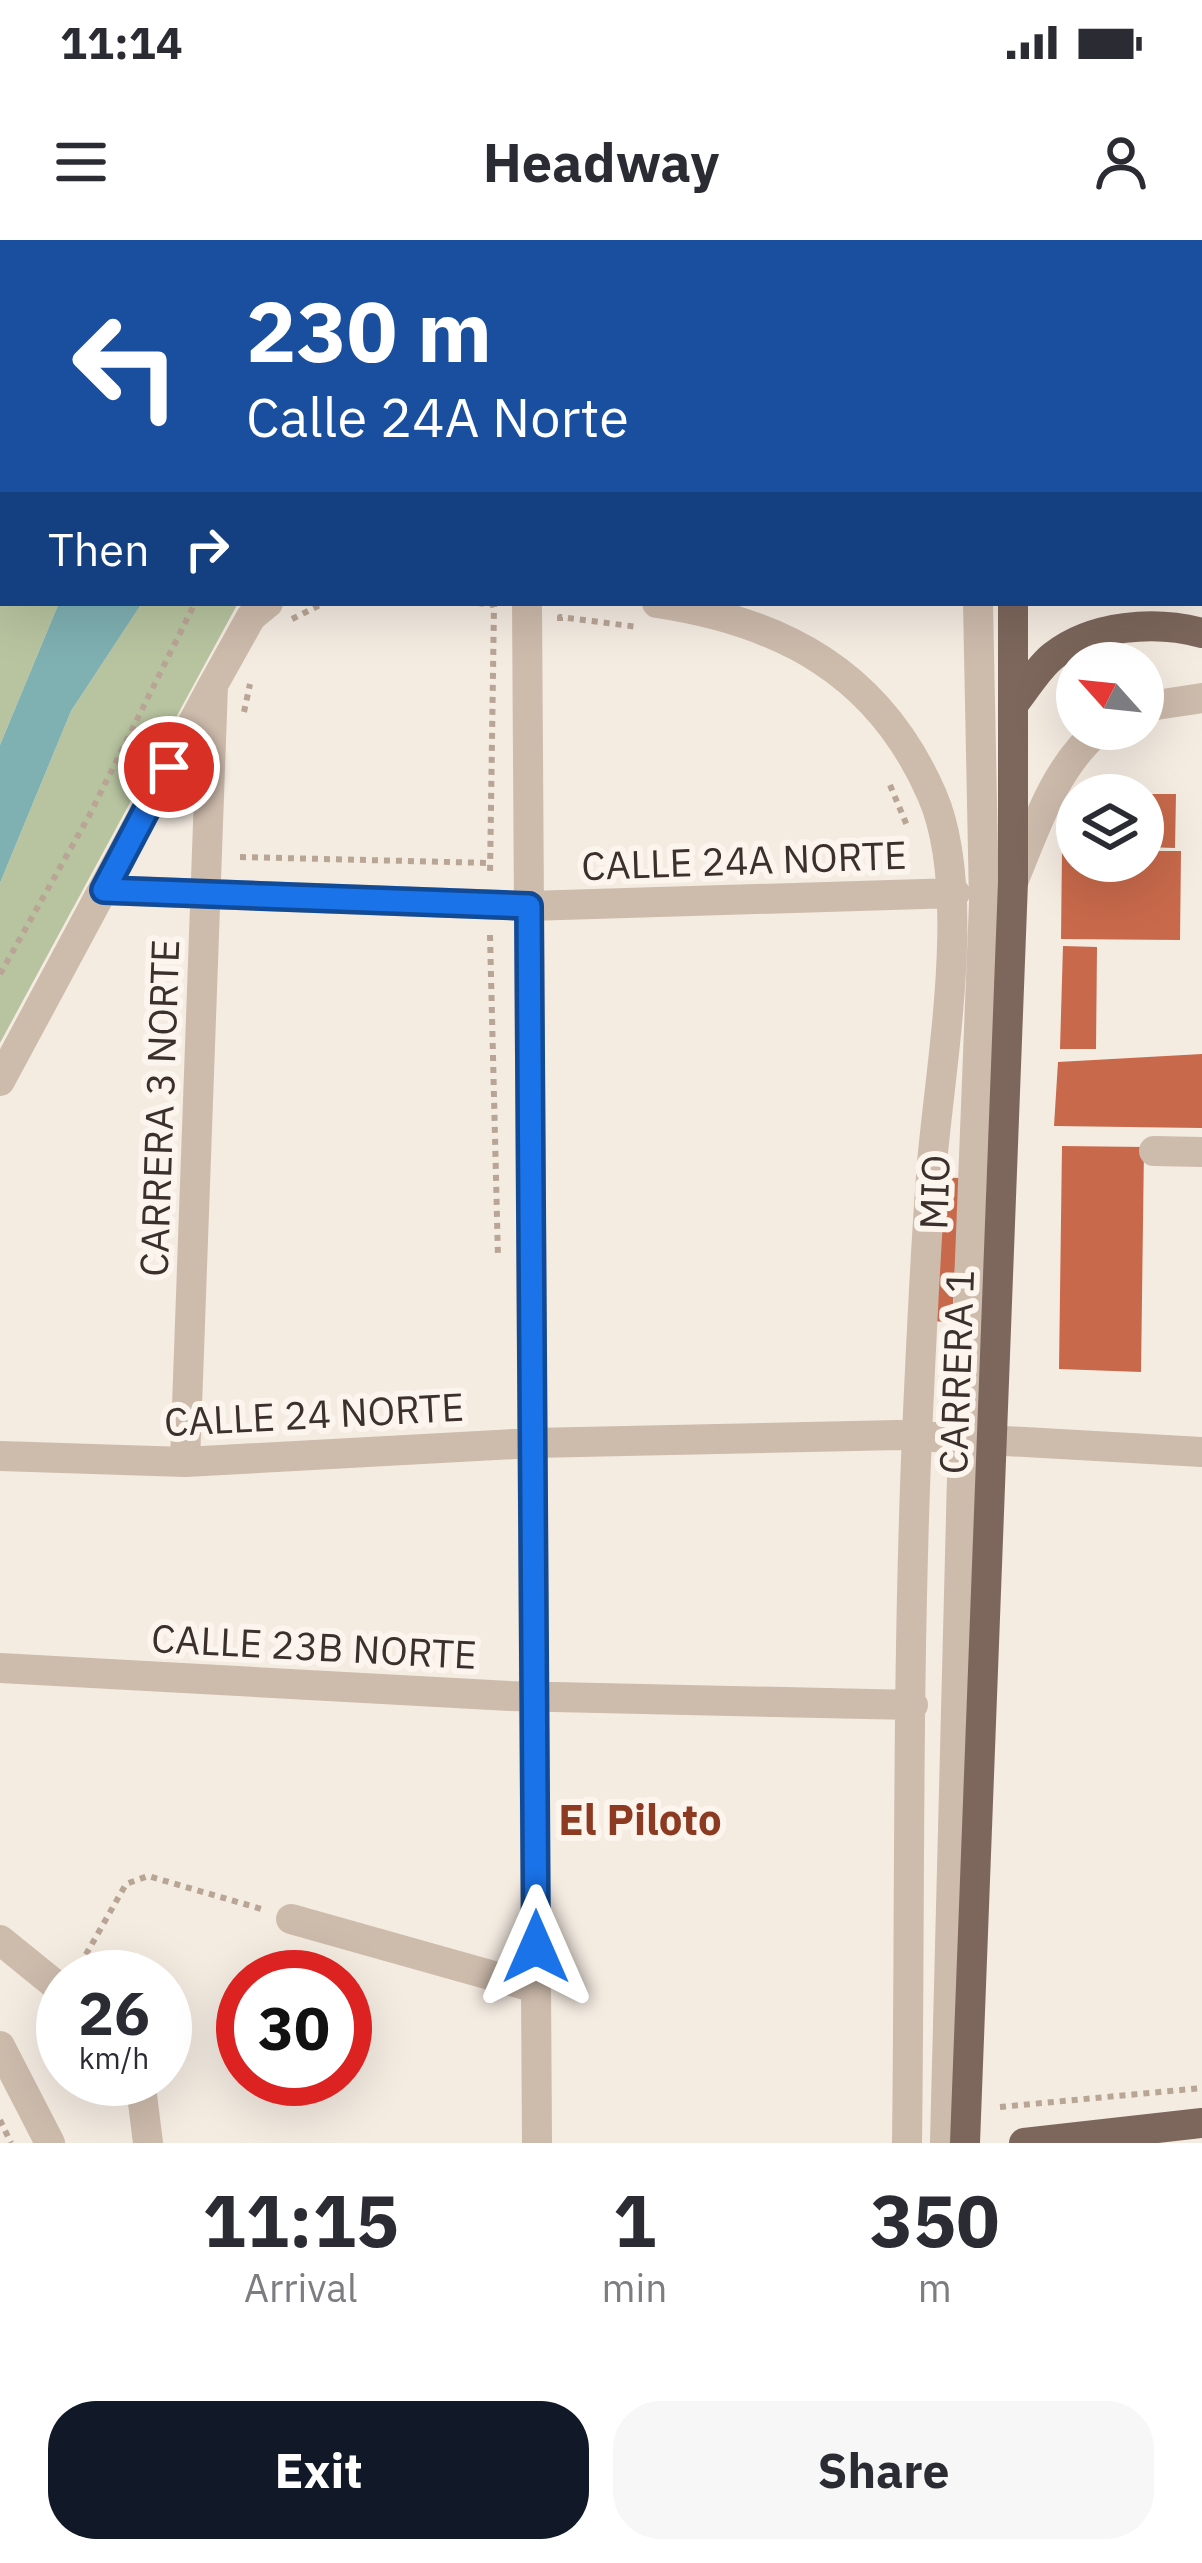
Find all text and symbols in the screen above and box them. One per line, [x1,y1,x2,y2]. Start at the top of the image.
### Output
text: 11:14 [60,13,183,71]
text: Headway [483,127,719,197]
icon: menu [48,129,114,195]
icon: person [1088,129,1154,195]
text: 230 m [246,276,492,385]
icon: left [48,288,204,444]
text: Calle 24A Norte [246,382,629,452]
icon: right [174,516,240,582]
text: Then [48,520,150,578]
north arrow [1056,642,1164,750]
map controls [1056,642,1164,882]
pin [118,716,220,818]
icon: arrive [136,734,202,800]
button: layers [1056,774,1164,882]
street label: CALLE 24A NORTE [580,829,908,891]
street label: CARRERA 3 NORTE [128,938,190,1278]
street label: MIO [907,1154,961,1230]
street label: CARRERA 1 [927,1269,985,1475]
street label: CALLE 24 NORTE [163,1381,465,1447]
street label: CALLE 23B NORTE [150,1612,478,1680]
district label: El Piloto [558,1792,722,1847]
position arrow [473,1884,599,2010]
speed limit sign: 30 [216,1950,372,2106]
text: 26 [78,1973,150,2052]
text: km/h [79,2038,149,2077]
text: 11:15 [202,2173,399,2267]
text: 1 [613,2173,656,2267]
text: 350 [870,2173,1000,2267]
text: Arrival [244,2262,358,2313]
text: min [602,2262,667,2313]
text: m [918,2262,952,2313]
button: Exit [48,2401,589,2539]
button: Share [613,2401,1154,2539]

